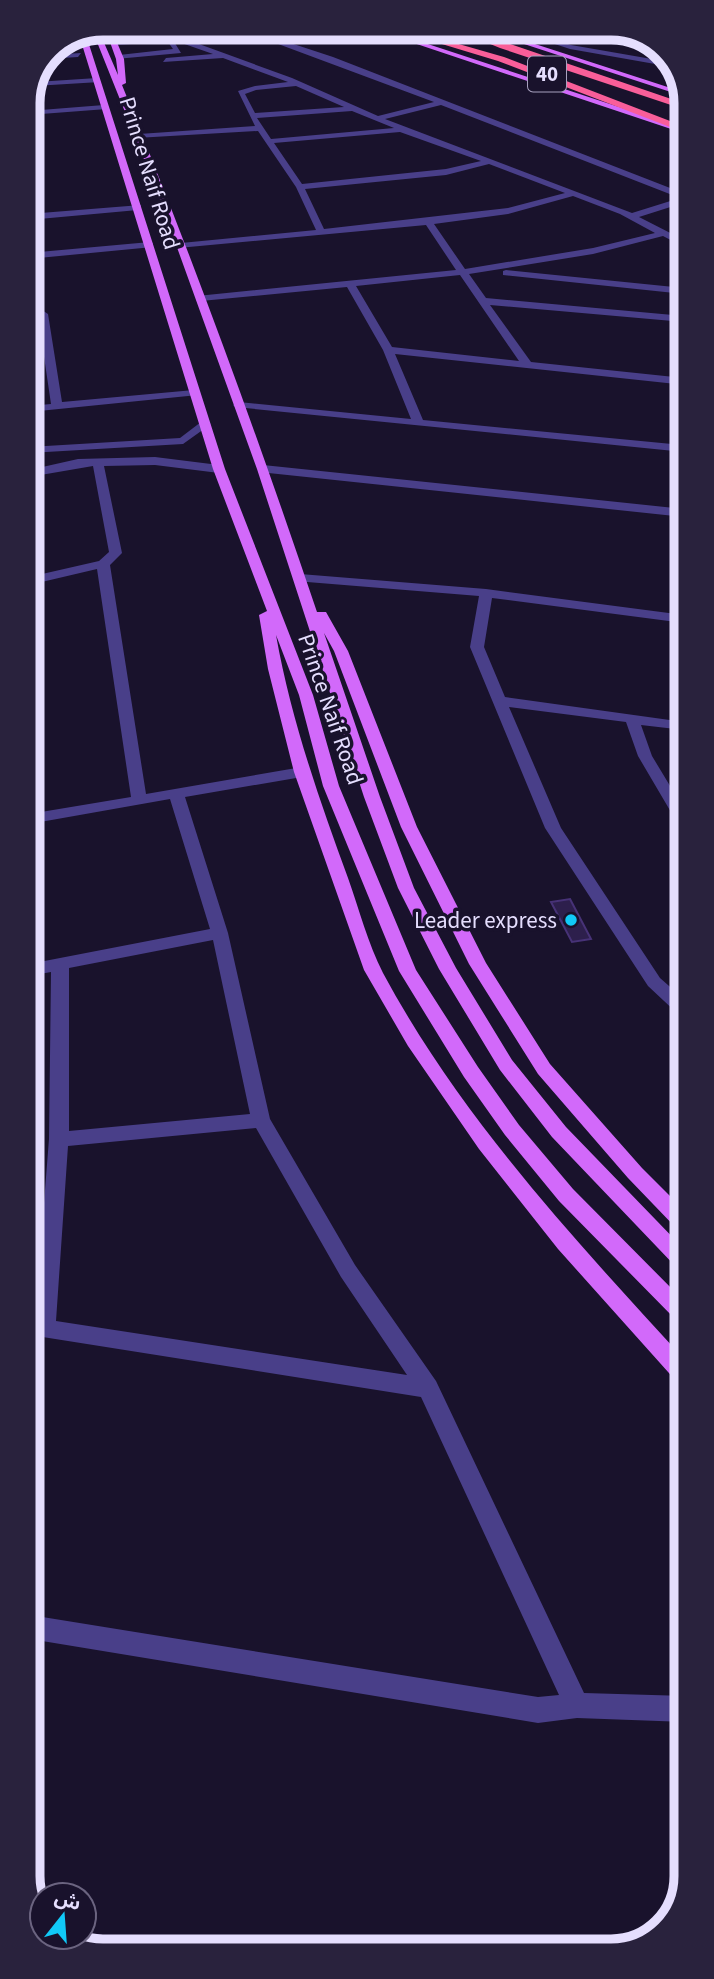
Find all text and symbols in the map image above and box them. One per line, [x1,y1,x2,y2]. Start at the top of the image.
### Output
road number: 40 [528,56,566,92]
street label: Prince Naif Road [111,93,188,254]
street label: Prince Naif Road [289,629,372,789]
place label: Leader express [414,904,557,937]
marker: Leader express [563,912,579,928]
north arrow [28,1881,98,1951]
text: ش [51,1884,84,1918]

